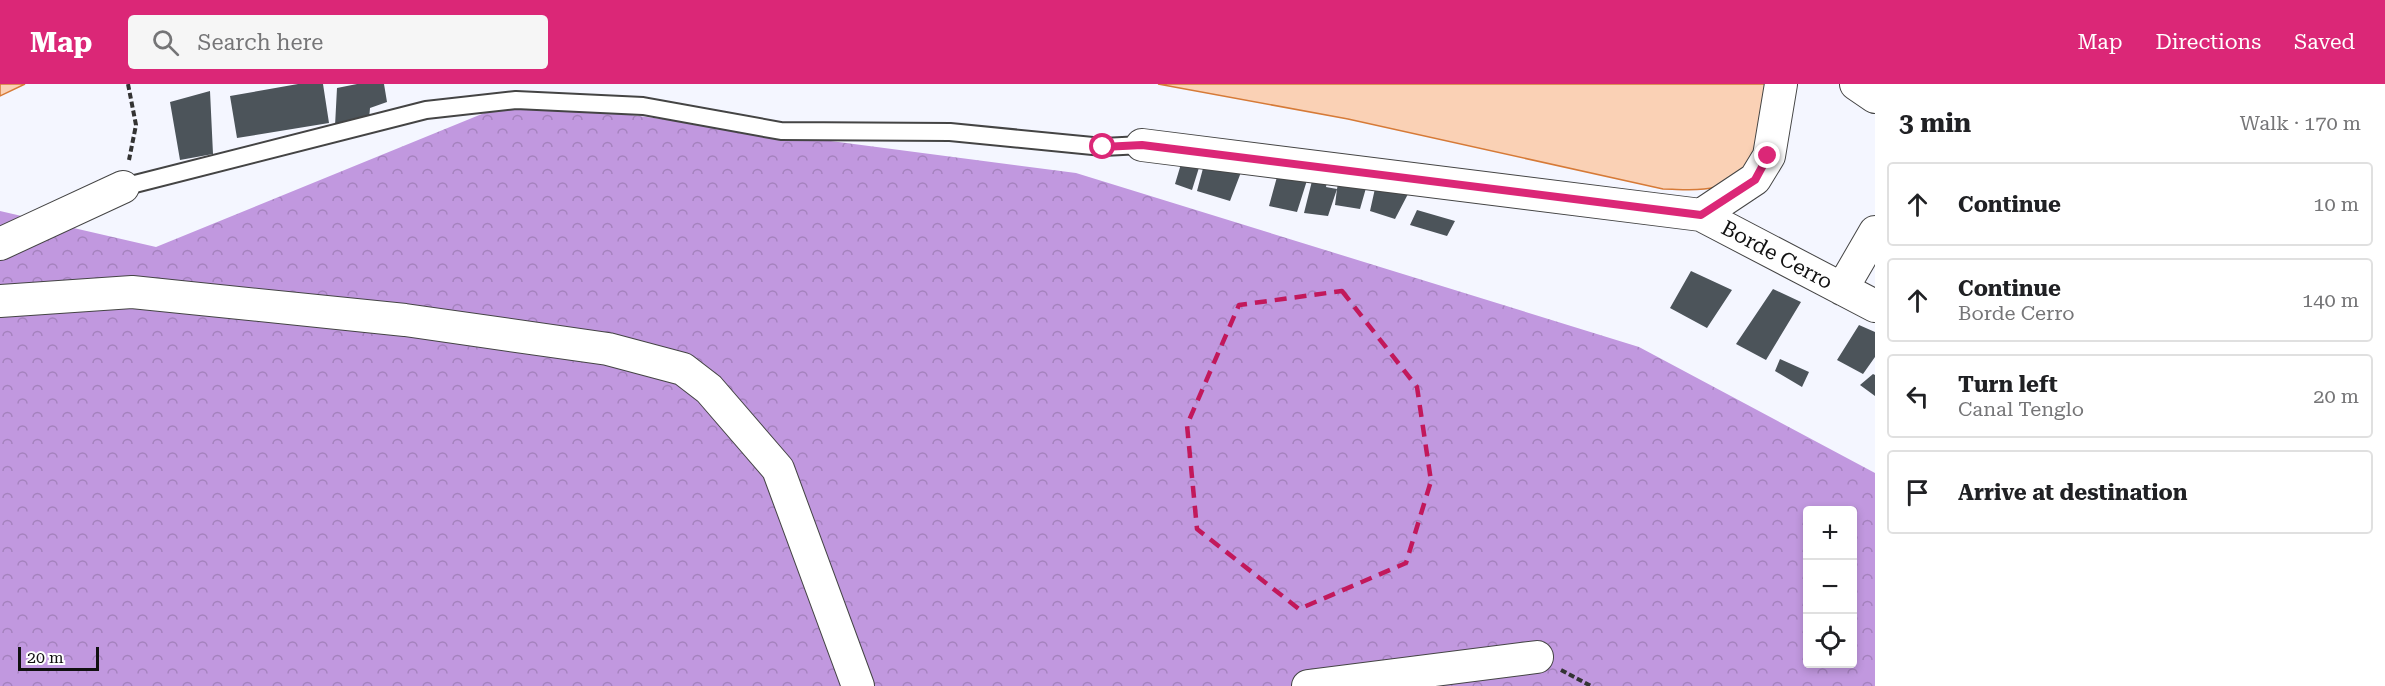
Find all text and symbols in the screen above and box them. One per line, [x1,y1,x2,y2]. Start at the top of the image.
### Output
search box [128,15,548,69]
text: Map [30,26,92,59]
icon: search [149,26,182,59]
text: Search here [197,30,323,55]
text: Map [2078,30,2122,54]
text: Directions [2155,30,2261,54]
text: Saved [2294,30,2355,54]
text: 3 min [1899,108,1971,138]
text: Walk · 170 m [2240,111,2361,135]
route start [1089,133,1115,159]
route end [1754,142,1780,168]
icon: ahead [1901,188,1934,221]
text: Continue [1958,192,2061,217]
text: 10 m [2313,192,2359,216]
street label: Borde Cerro [1717,216,1837,294]
text: Continue [1958,276,2061,301]
icon: ahead [1901,284,1934,317]
text: 140 m [2302,288,2359,312]
text: Borde Cerro [1958,301,2075,325]
text: Turn left [1958,372,2058,397]
icon: left [1901,380,1934,413]
text: 20 m [2313,384,2359,408]
text: Canal Tenglo [1958,397,2084,421]
icon: arrive [1901,476,1934,509]
text: Arrive at destination [1958,480,2187,505]
map controls [1803,506,1857,668]
button: + [1803,506,1857,560]
button: − [1803,560,1857,614]
button: locate [1803,614,1857,668]
scale bar [18,644,99,672]
text: 20 m [27,648,64,667]

